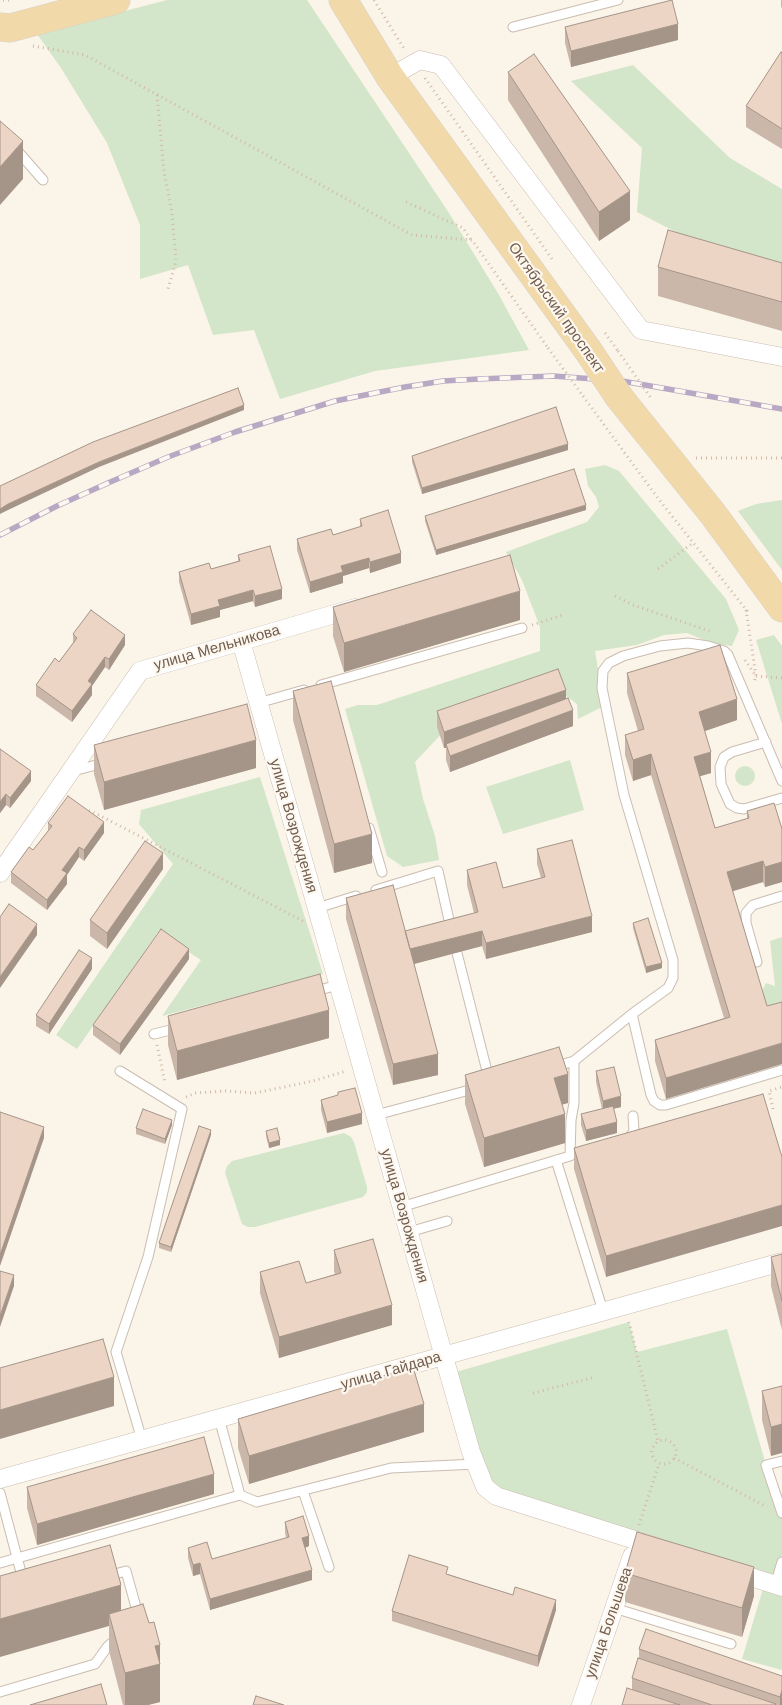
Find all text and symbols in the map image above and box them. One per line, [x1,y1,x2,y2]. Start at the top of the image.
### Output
street label: Октябрьский проспект [504,239,608,377]
street label: улица Мельникова [152,621,282,675]
street label: улица Возрождения [265,757,321,895]
street label: улица Возрождения [376,1147,432,1285]
street label: улица Гайдара [339,1348,443,1394]
street label: улица Большева [582,1565,636,1681]

